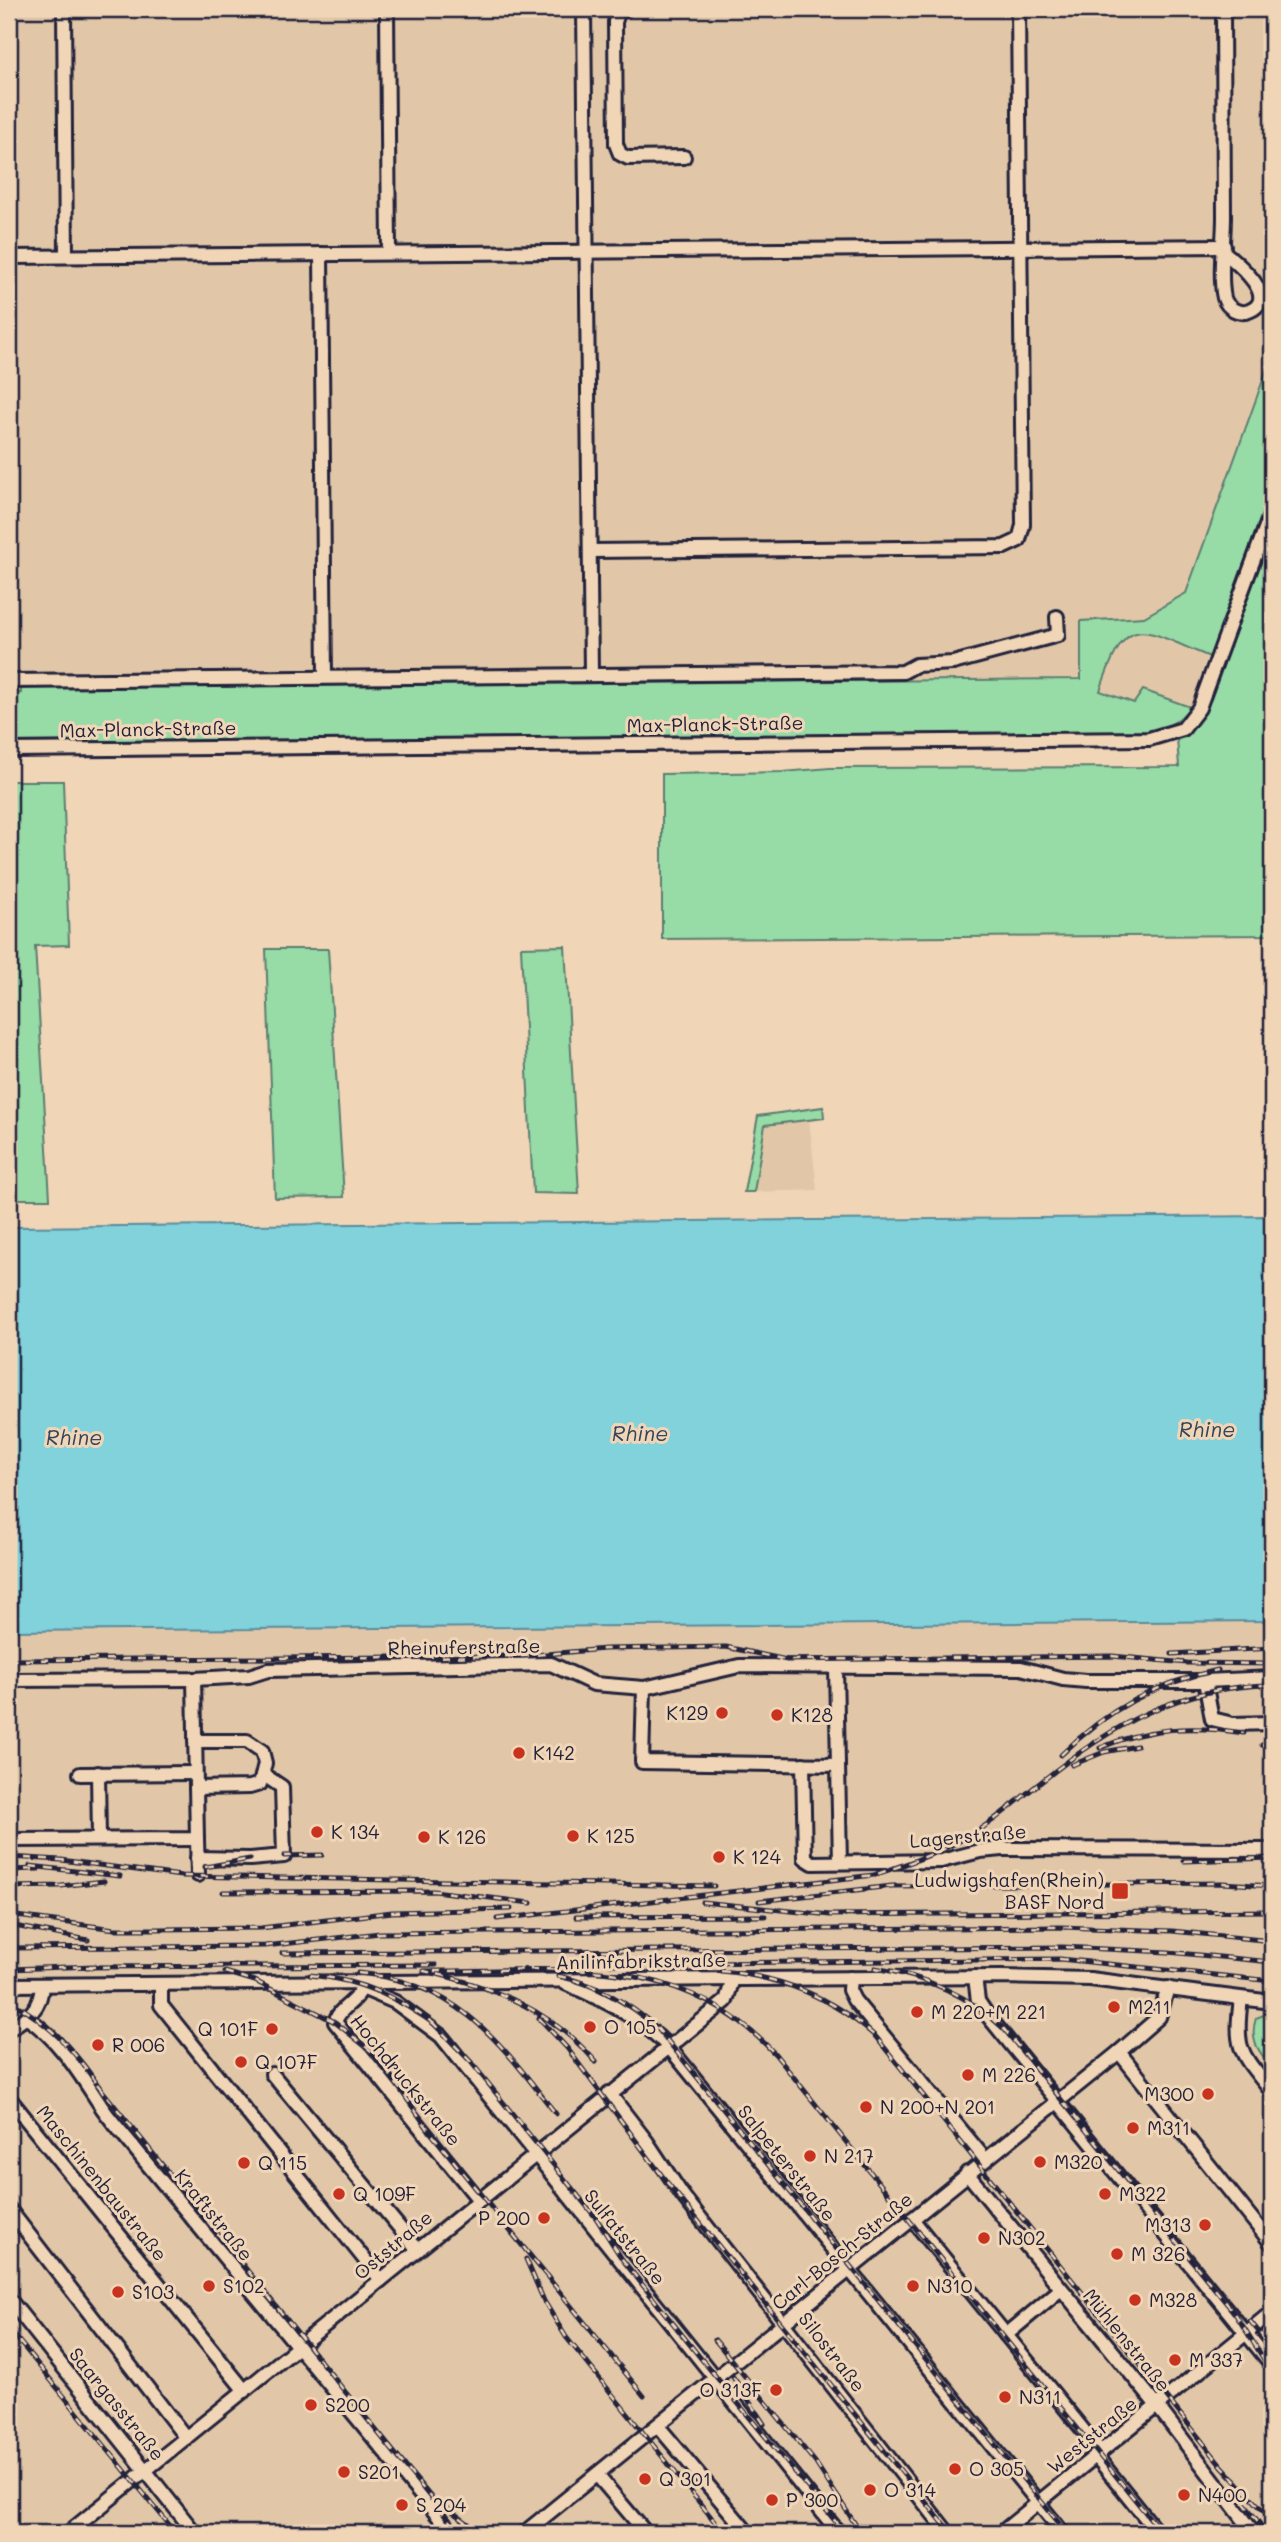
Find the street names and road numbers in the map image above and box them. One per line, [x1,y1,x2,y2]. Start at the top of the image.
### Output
street label: Max-Planck-Straße [626,709,804,738]
street label: Max-Planck-Straße [59,714,237,743]
street label: Rheinuferstraße [387,1633,541,1660]
street label: Lagerstraße [909,1818,1027,1853]
street label: Anilinfabrikstraße [556,1947,726,1974]
street label: Hochdruckstraße [345,2009,467,2151]
street label: Maschinenbaustraße [32,2099,173,2266]
street label: Salpeterstraße [733,2099,842,2226]
street label: Kraftstraße [170,2164,259,2266]
street label: Sulfatstraße [579,2184,672,2290]
street label: Carl-Bosch-Straße [766,2186,917,2315]
street label: Oststraße [348,2204,437,2285]
street label: Mühlenstraße [1078,2283,1177,2397]
street label: Silostraße [793,2306,872,2397]
street label: Saargasstraße [64,2342,171,2465]
street label: Weststraße [1042,2391,1142,2479]

